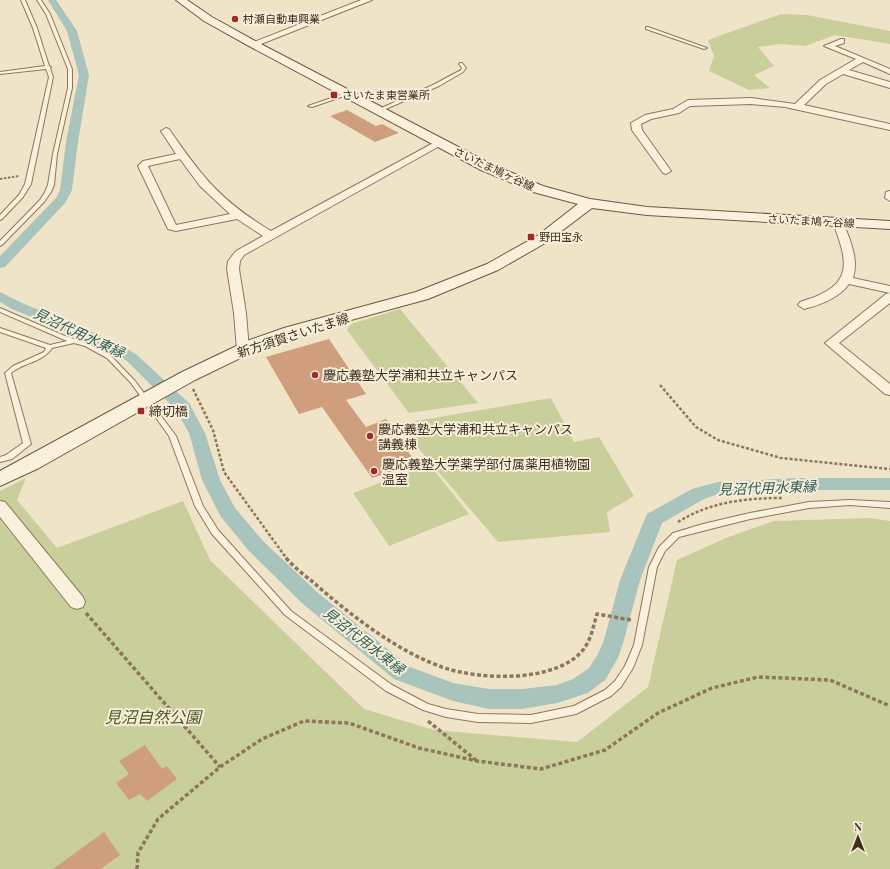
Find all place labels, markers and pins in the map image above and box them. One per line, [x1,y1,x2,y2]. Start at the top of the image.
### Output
place label: 村瀬自動車興業 [243,11,320,26]
marker: 村瀬自動車興業 [230,14,240,24]
place label: さいたま東営業所 [342,87,431,102]
marker: さいたま東営業所 [329,90,339,100]
place label: 野田宝永 [539,229,583,244]
marker: 野田宝永 [526,232,536,242]
place label: 慶応義塾大学浦和共立キャンパス [323,366,518,383]
marker: 慶応義塾大学浦和共立キャンパス [310,370,320,380]
place label: 締切橋 [149,402,188,419]
marker: 締切橋 [136,406,146,416]
place label: 慶応義塾大学浦和共立キャンパス 講義棟 [378,420,573,452]
marker: 慶応義塾大学浦和共立キャンパス 講義棟 [365,431,375,441]
place label: 慶応義塾大学薬学部付属薬用植物園 温室 [382,455,590,487]
marker: 慶応義塾大学薬学部付属薬用植物園 温室 [369,466,379,476]

